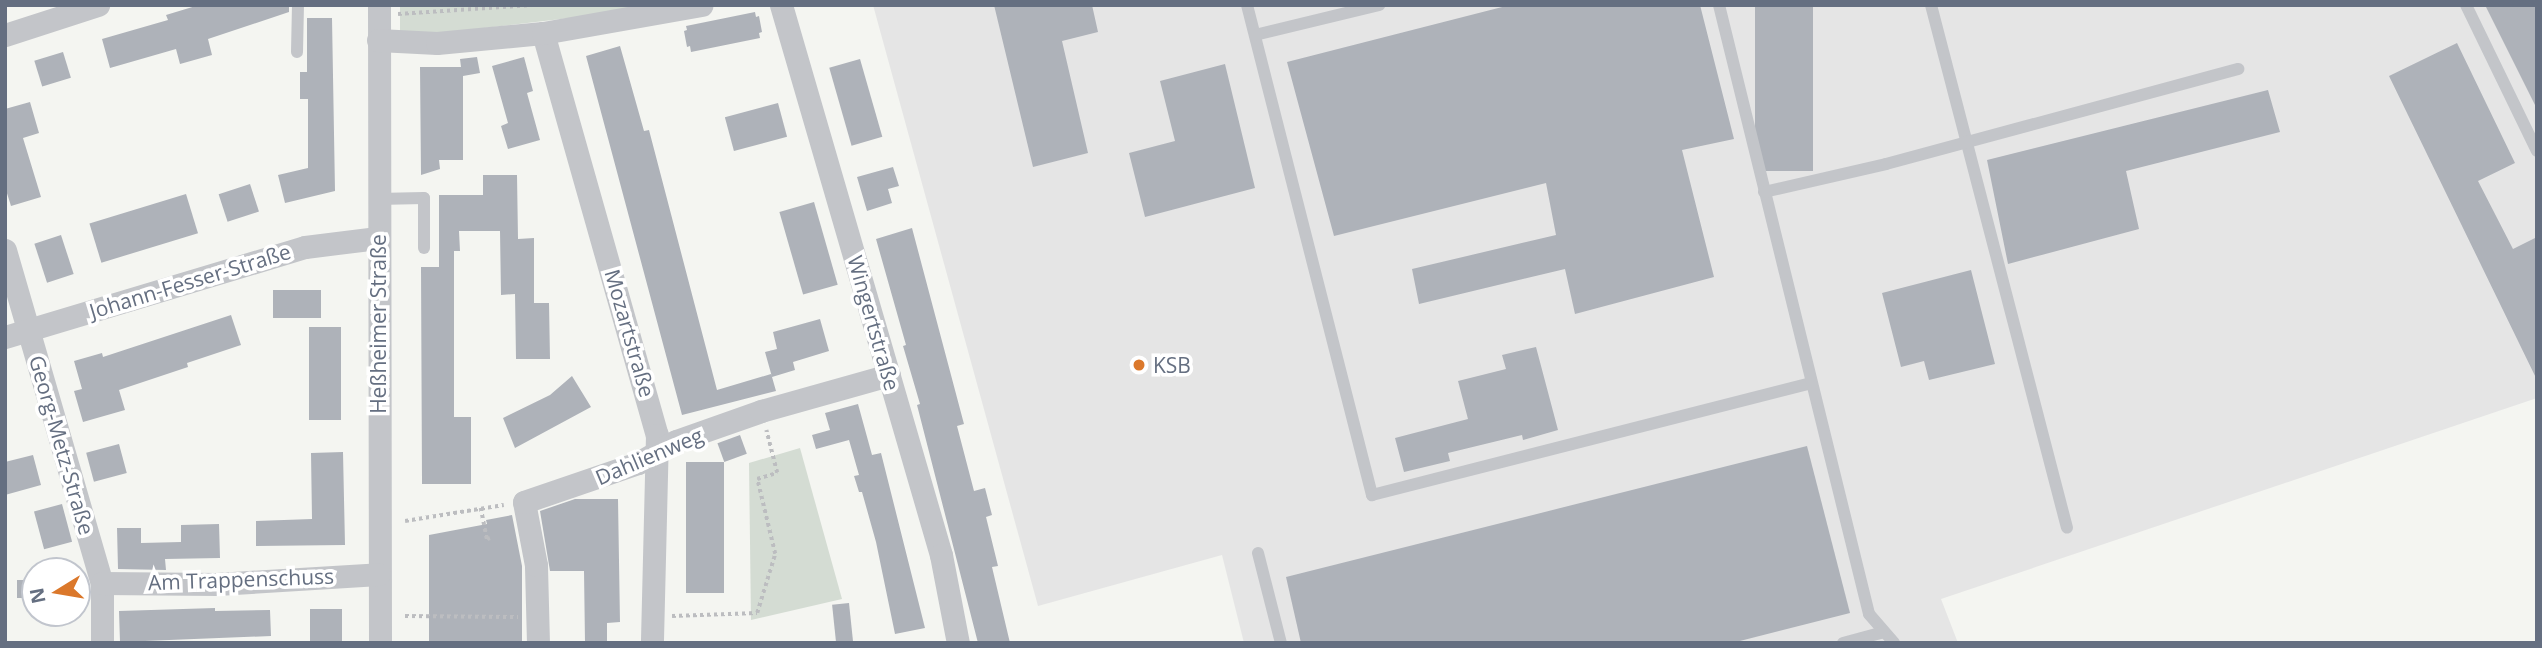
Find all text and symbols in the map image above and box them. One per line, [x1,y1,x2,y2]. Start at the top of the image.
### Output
street label: Heßheimer Straße [365,234,391,414]
street label: Johann-Fesser-Straße [86,238,294,324]
street label: Wingertstraße [843,253,905,393]
street label: Mozartstraße [600,266,660,400]
street label: Georg-Metz-Straße [24,352,100,538]
place label: KSB [1153,352,1191,378]
marker: KSB [1131,357,1147,373]
street label: Dahlienweg [591,422,707,490]
north arrow [21,557,91,627]
street label: Am Trappenschuss [148,563,334,595]
text: N [23,586,52,606]

